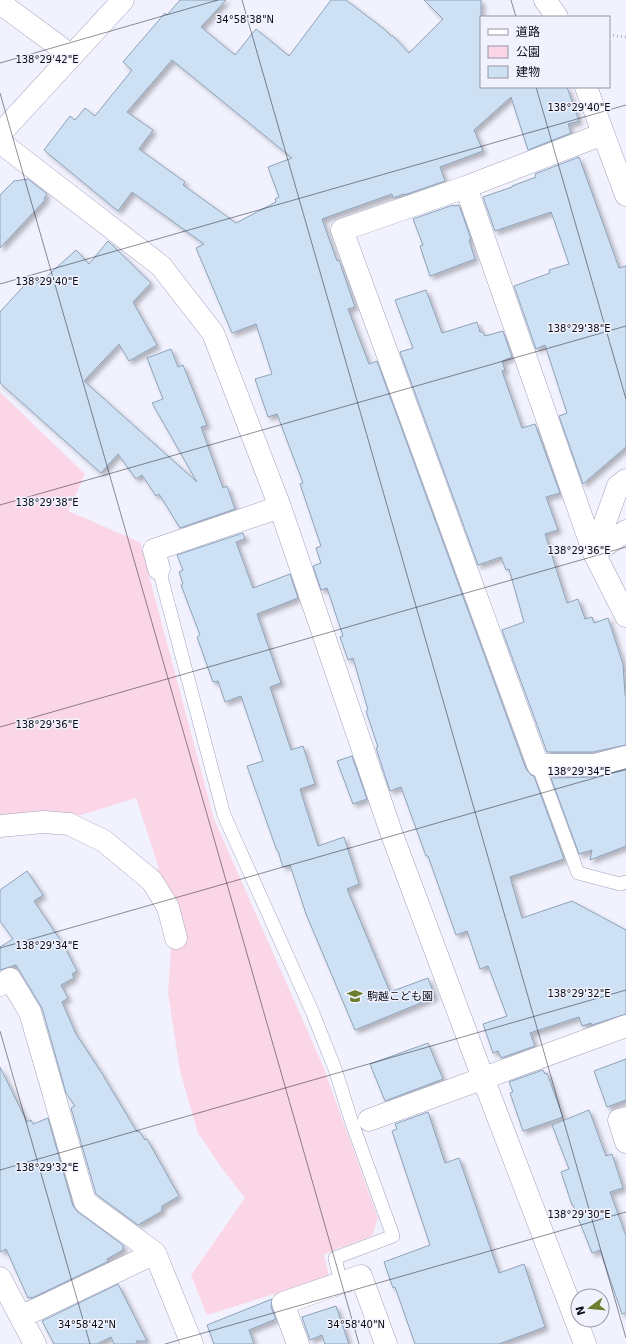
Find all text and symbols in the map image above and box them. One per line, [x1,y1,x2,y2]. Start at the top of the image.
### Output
text: 34°58'38"N [216,14,274,25]
legend [480,16,610,88]
text: 道路 [516,25,540,39]
text: 公園 [516,45,540,59]
text: 138°29'42"E [15,54,79,65]
text: 建物 [516,65,540,79]
text: 138°29'40"E [547,102,611,113]
text: 138°29'40"E [15,276,79,287]
text: 138°29'38"E [547,323,611,334]
text: 138°29'38"E [15,497,79,508]
text: 138°29'36"E [547,545,611,556]
text: 138°29'36"E [15,719,79,730]
text: 138°29'34"E [547,766,611,777]
text: 138°29'34"E [15,940,79,951]
school or university icon: 駒越こども園 [346,987,364,1005]
text: 138°29'32"E [547,988,611,999]
place label: 駒越こども園 [367,990,433,1003]
text: 138°29'32"E [15,1162,79,1173]
text: 138°29'30"E [547,1209,611,1220]
north arrow [570,1288,610,1328]
text: N [573,1304,588,1317]
text: 34°58'42"N [58,1319,116,1330]
text: 34°58'40"N [327,1319,385,1330]

